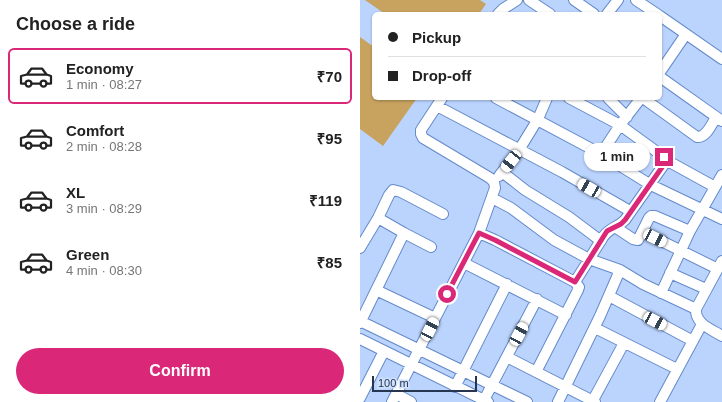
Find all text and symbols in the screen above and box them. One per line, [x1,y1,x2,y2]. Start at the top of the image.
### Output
text: Choose a ride [16,14,135,34]
text: Pickup [412,29,461,46]
icon: car [18,58,54,94]
text: Economy [66,60,134,77]
text: Drop-off [412,67,471,84]
text: ₹70 [317,68,342,85]
text: 1 min · 08:27 [66,77,142,92]
icon: car [18,120,54,156]
text: Comfort [66,122,124,139]
text: ₹95 [317,130,342,147]
text: 2 min · 08:28 [66,139,142,154]
callout: 1 min [584,143,650,171]
car [499,148,523,174]
route end [655,148,673,166]
text: 1 min [600,149,634,164]
car [576,177,602,199]
icon: car [18,182,54,218]
text: XL [66,184,85,201]
text: ₹119 [309,192,342,209]
text: 3 min · 08:29 [66,201,142,216]
car [642,227,668,249]
icon: car [18,244,54,280]
text: Green [66,246,109,263]
text: ₹85 [317,254,342,271]
text: 4 min · 08:30 [66,263,142,278]
route start [438,285,456,303]
car [642,310,668,332]
car [419,316,441,342]
car [508,321,530,347]
button: Confirm [16,348,344,394]
scale bar [372,374,477,393]
text: 100 m [378,377,409,389]

